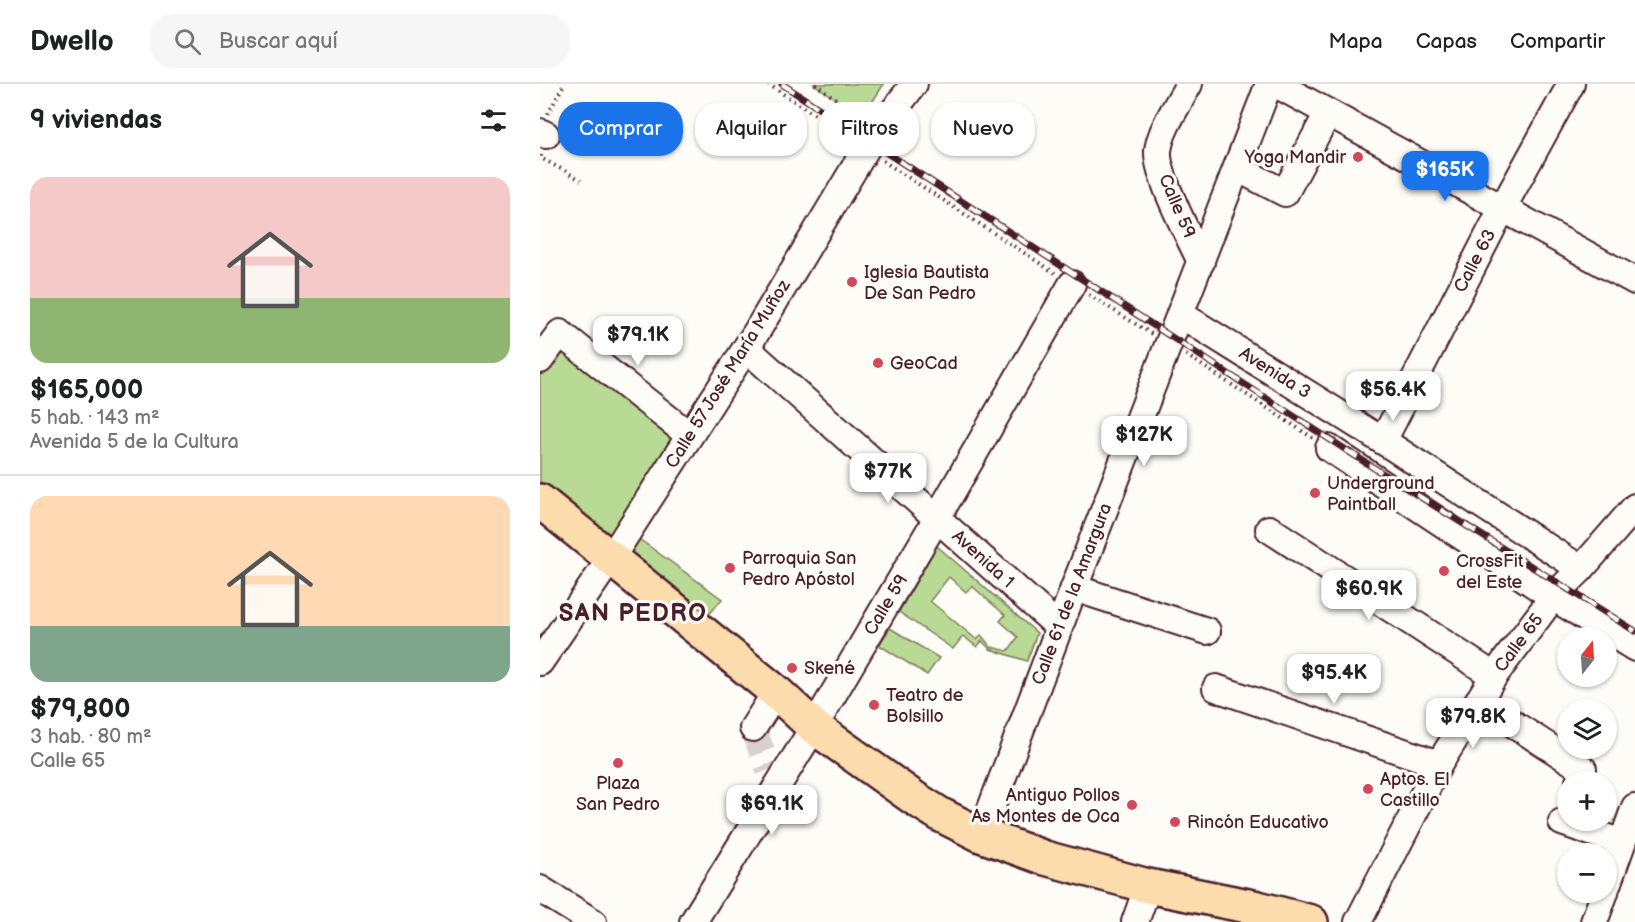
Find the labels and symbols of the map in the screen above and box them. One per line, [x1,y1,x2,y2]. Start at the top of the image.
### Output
place label: Yoga Mandir [1243,147,1346,168]
marker: Yoga Mandir [1351,150,1365,164]
pin: $165K [1403,151,1487,202]
street label: Calle 59 [1154,171,1200,241]
street label: Calle 63 [1450,226,1500,296]
place label: Iglesia Bautista De San Pedro [864,262,989,304]
marker: Iglesia Bautista De San Pedro [845,275,859,289]
street label: Calle 57 José María Muñoz [661,276,795,472]
pin: $79.1K [589,316,687,367]
street label: Avenida 3 [1235,343,1315,403]
place label: GeoCad [890,353,958,374]
marker: GeoCad [871,356,885,370]
pin: $56.4K [1344,371,1442,422]
pin: $127K [1102,416,1186,467]
pin: $77K [852,453,924,504]
place label: Underground Paintball [1327,473,1435,515]
marker: Underground Paintball [1308,486,1322,500]
street label: Calle 61 de la Amargura [1028,500,1116,688]
street label: Avenida 1 [948,526,1018,592]
place label: Parroquia San Pedro Apóstol [742,548,856,590]
place label: CrossFit del Este [1456,551,1524,593]
marker: Parroquia San Pedro Apóstol [723,561,737,575]
marker: CrossFit del Este [1437,564,1451,578]
pin: $60.9K [1320,570,1418,621]
street label: Calle 59 [860,571,912,639]
district label: SAN PEDRO [559,599,707,628]
street label: Calle 65 [1490,610,1548,676]
north arrow [1557,627,1617,687]
pin: $95.4K [1285,654,1383,705]
place label: Skené [804,658,855,679]
marker: Skené [785,661,799,675]
place label: Teatro de Bolsillo [886,685,964,727]
marker: Teatro de Bolsillo [867,698,881,712]
pin: $79.8K [1424,698,1522,749]
marker: Plaza San Pedro [611,756,625,770]
place label: Aptos. El Castillo [1380,769,1450,811]
place label: Plaza San Pedro [576,773,660,815]
marker: Aptos. El Castillo [1361,782,1375,796]
pin: $69.1K [723,785,821,836]
place label: Antiguo Pollos As Montes de Oca [971,785,1120,827]
marker: Antiguo Pollos As Montes de Oca [1125,798,1139,812]
place label: Rincón Educativo [1187,812,1329,833]
marker: Rincón Educativo [1168,815,1182,829]

